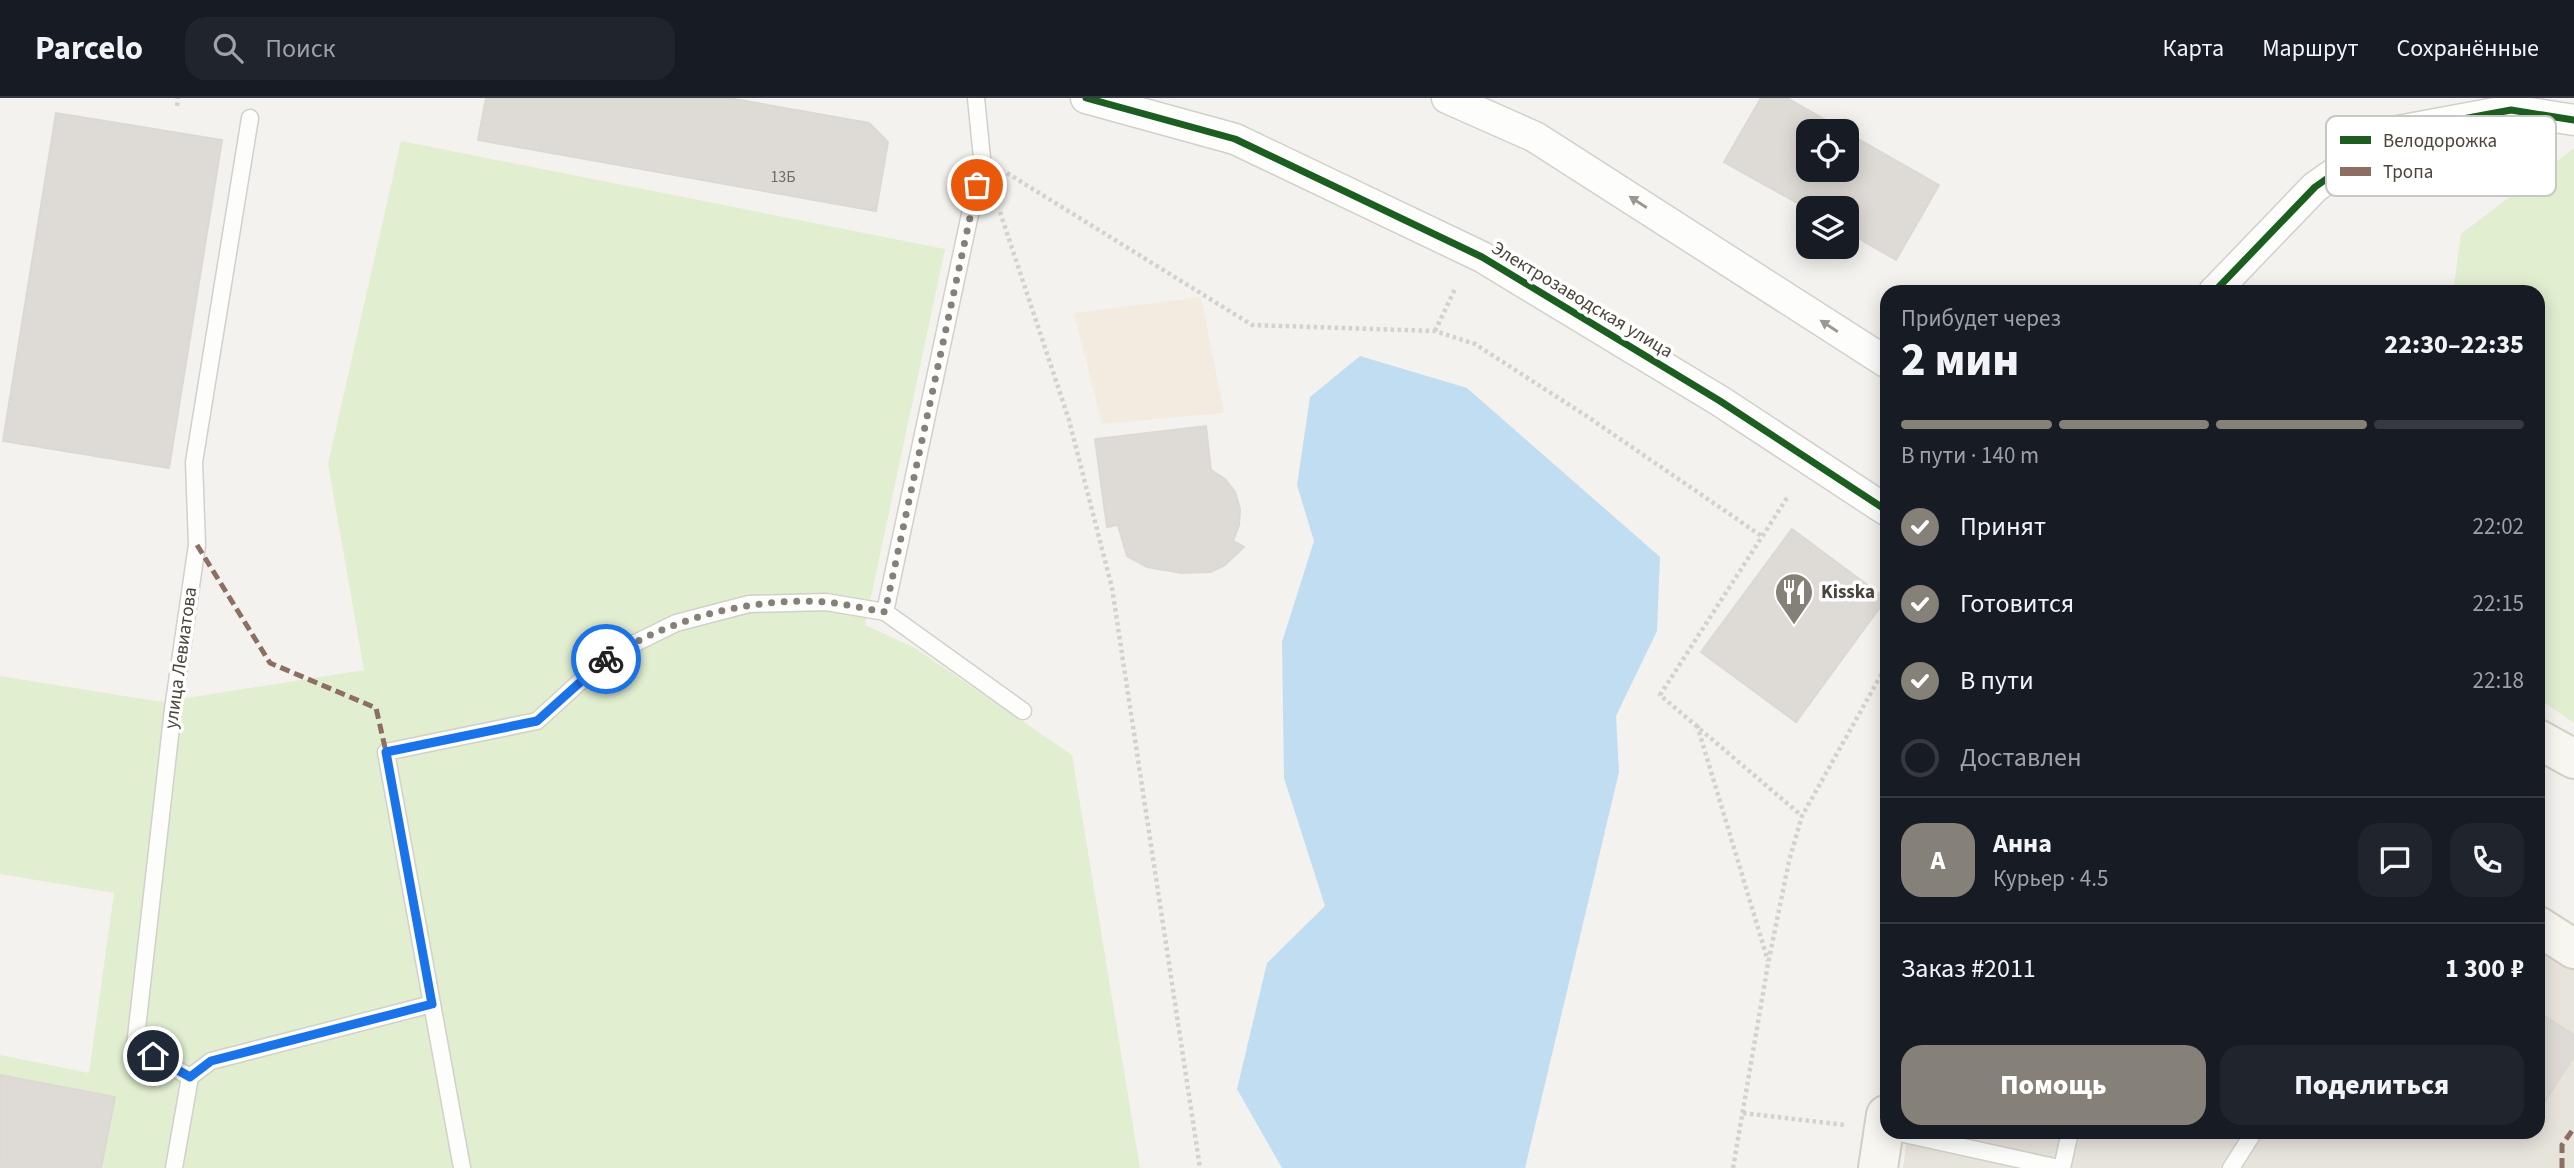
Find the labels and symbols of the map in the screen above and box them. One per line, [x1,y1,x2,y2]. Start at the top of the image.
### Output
legend [2326,116,2556,196]
text: Велодорожка [2383,128,2497,155]
pin [947,155,1007,215]
text: Тропа [2383,159,2433,186]
house number: 13Б [770,166,796,188]
one-way arrow [1628,196,1647,209]
street label: Электрозаводская улица [1486,235,1678,365]
one-way arrow [1819,319,1839,332]
restaurant icon: Kisska [1773,571,1815,626]
place label: Kisska [1821,579,1875,606]
street label: улица Левиатова [158,585,204,731]
courier [571,624,641,694]
pin [123,1026,183,1086]

